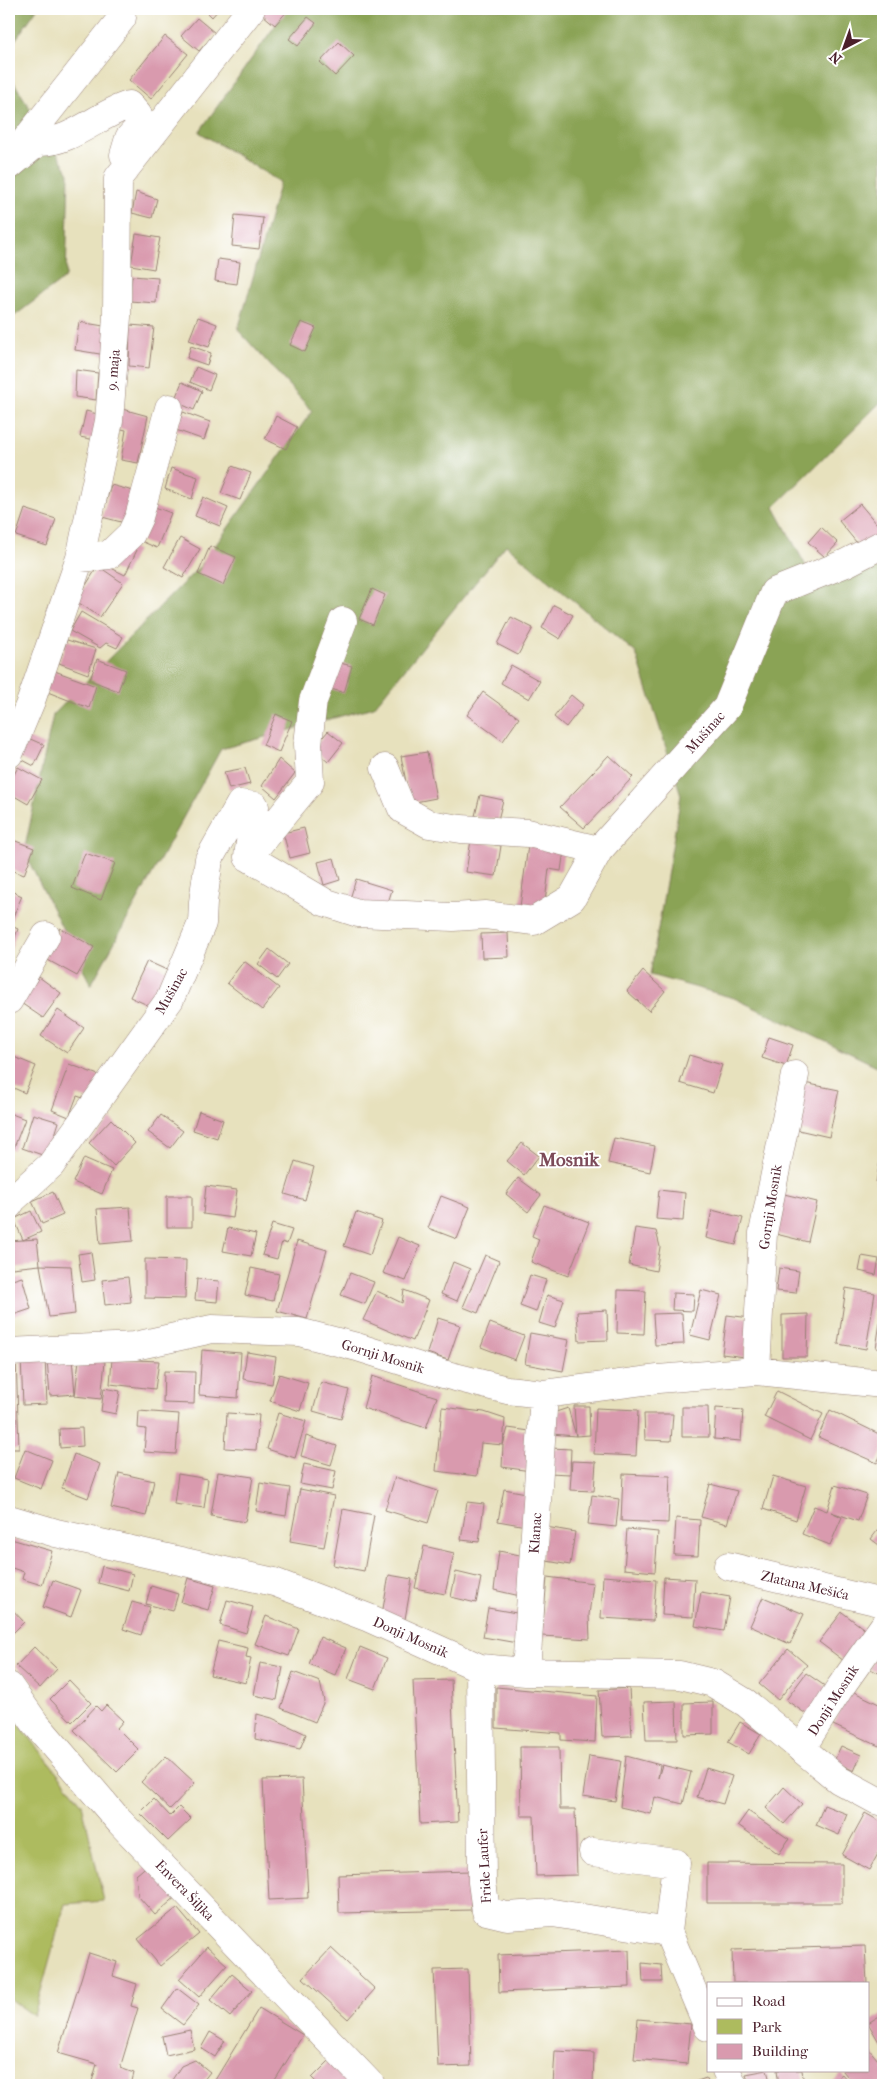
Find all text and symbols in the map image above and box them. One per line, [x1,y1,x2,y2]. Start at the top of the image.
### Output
north arrow [820,22,870,72]
text: N [826,47,845,67]
street label: 9. maja [103,348,124,391]
street label: Mušinac [682,708,729,757]
street label: Mušinac [152,965,191,1018]
district label: Mosnik [538,1149,600,1171]
street label: Gornji Mosnik [755,1162,786,1251]
street label: Gornji Mosnik [339,1336,427,1377]
street label: Klanac [526,1512,545,1554]
street label: Zlatana Mešića [759,1567,851,1604]
street label: Donji Mosnik [370,1613,452,1662]
street label: Donji Mosnik [804,1661,863,1739]
street label: Fride Laufer [474,1828,495,1904]
street label: Envera Šiljka [151,1856,219,1925]
legend [707,1982,870,2072]
text: Road [752,1992,786,2010]
text: Park [752,2018,782,2036]
text: Building [752,2042,809,2060]

